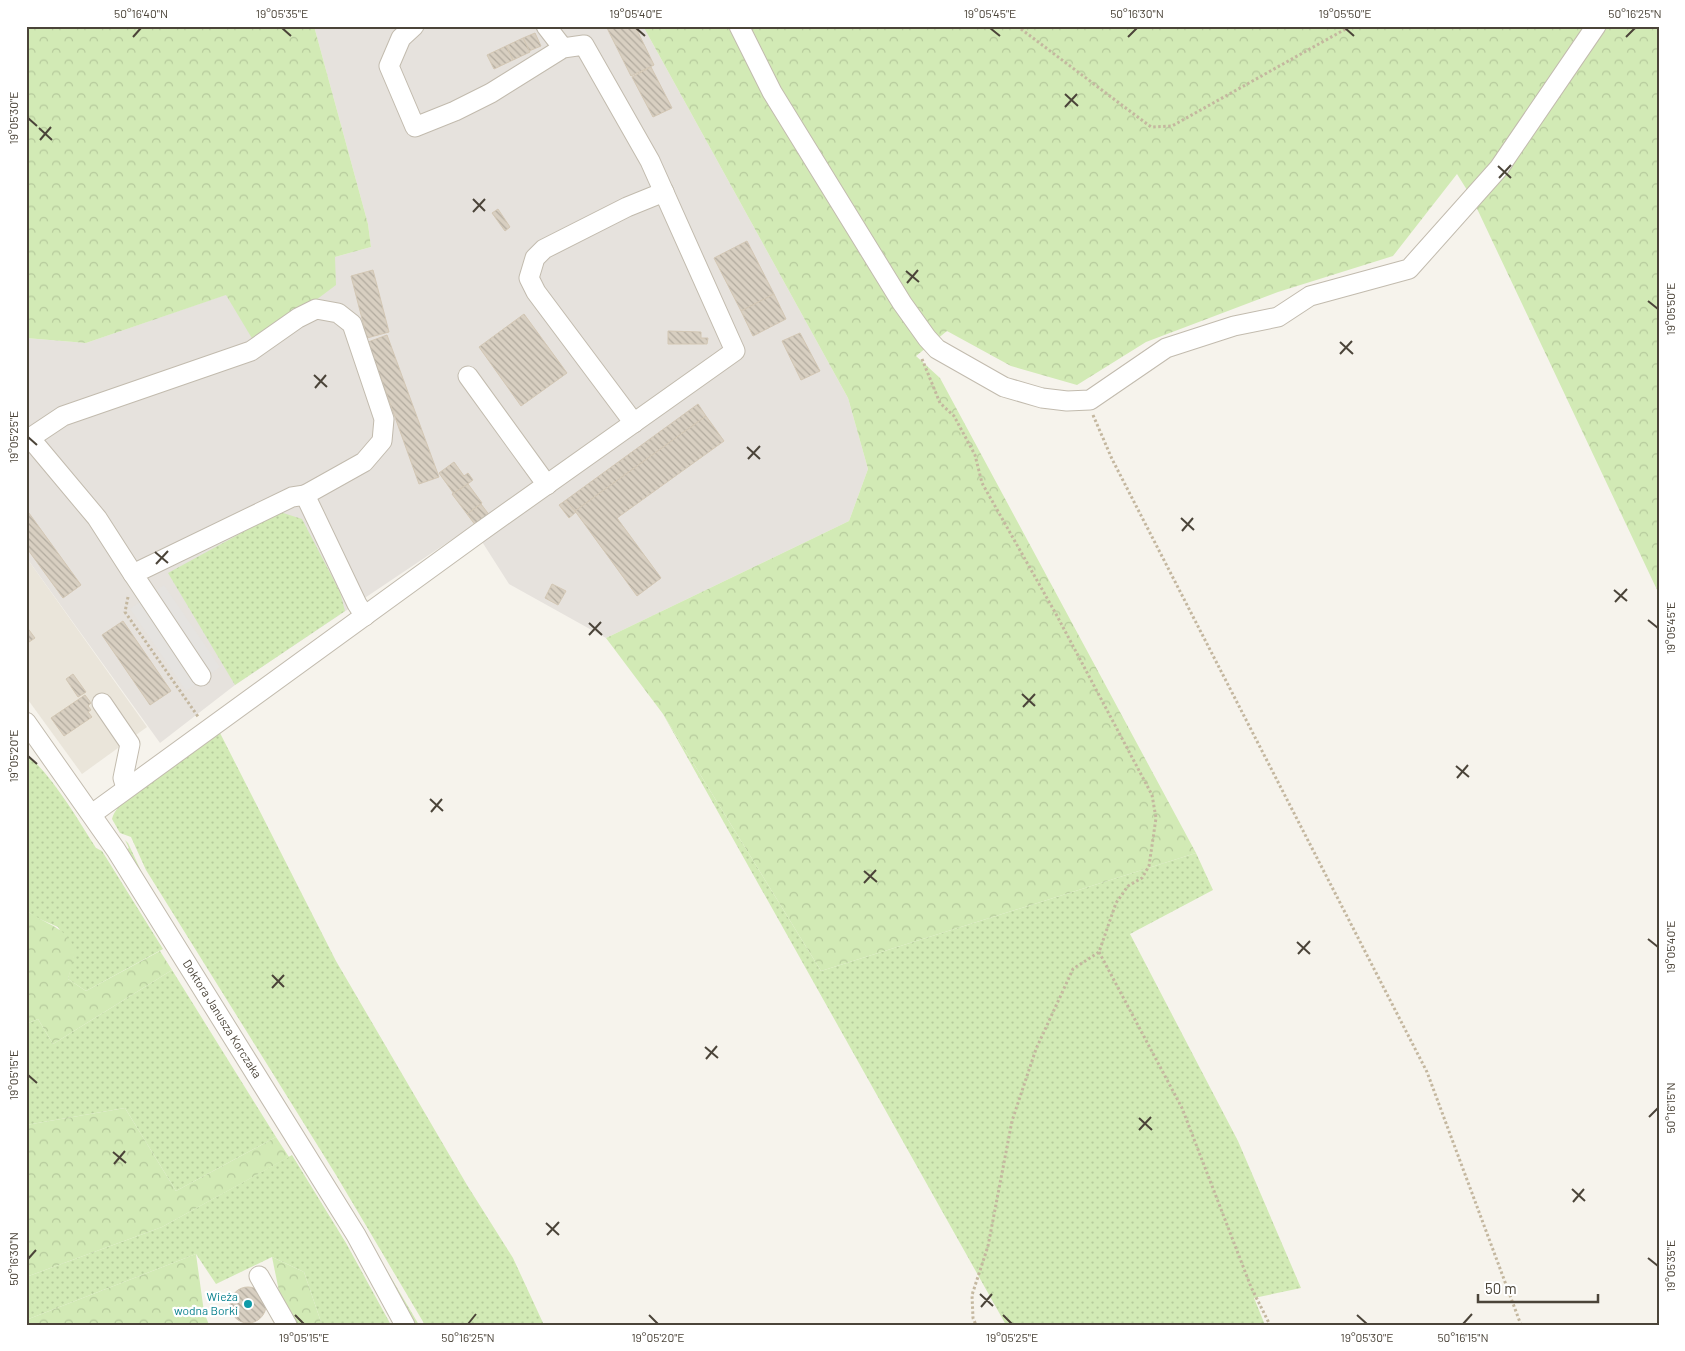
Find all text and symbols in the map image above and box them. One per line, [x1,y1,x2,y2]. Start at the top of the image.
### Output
text: 50°16'40"N [114,6,168,20]
text: 19°05'35"E [256,6,308,20]
text: 19°05'40"E [609,6,663,20]
text: 19°05'45"E [964,6,1016,20]
text: 50°16'30"N [1110,6,1164,20]
text: 19°05'50"E [1319,6,1371,20]
text: 50°16'25"N [1608,6,1662,20]
text: 19°05'30"E [6,92,20,144]
text: 19°05'50"E [1663,283,1677,335]
text: 19°05'25"E [6,411,20,463]
text: 19°05'45"E [1663,602,1677,654]
text: 19°05'20"E [6,729,20,783]
text: 19°05'40"E [1663,920,1677,974]
street label: Doktora Janusza Korczaka [181,957,265,1080]
text: 19°05'15"E [6,1050,20,1100]
text: 50°16'15"N [1663,1082,1677,1134]
text: 50°16'30"N [6,1232,20,1286]
text: 19°05'35"E [1663,1240,1677,1292]
scale bar [1478,1271,1598,1303]
text: 50 m [1485,1279,1517,1297]
place label: Wieża wodna Borki [174,1289,238,1317]
marker: Wieża wodna Borki [242,1298,254,1310]
text: 19°05'15"E [279,1330,329,1344]
text: 50°16'25"N [441,1330,495,1344]
text: 19°05'20"E [631,1330,685,1344]
text: 19°05'25"E [986,1330,1038,1344]
text: 19°05'30"E [1341,1330,1393,1344]
text: 50°16'15"N [1437,1330,1489,1344]

